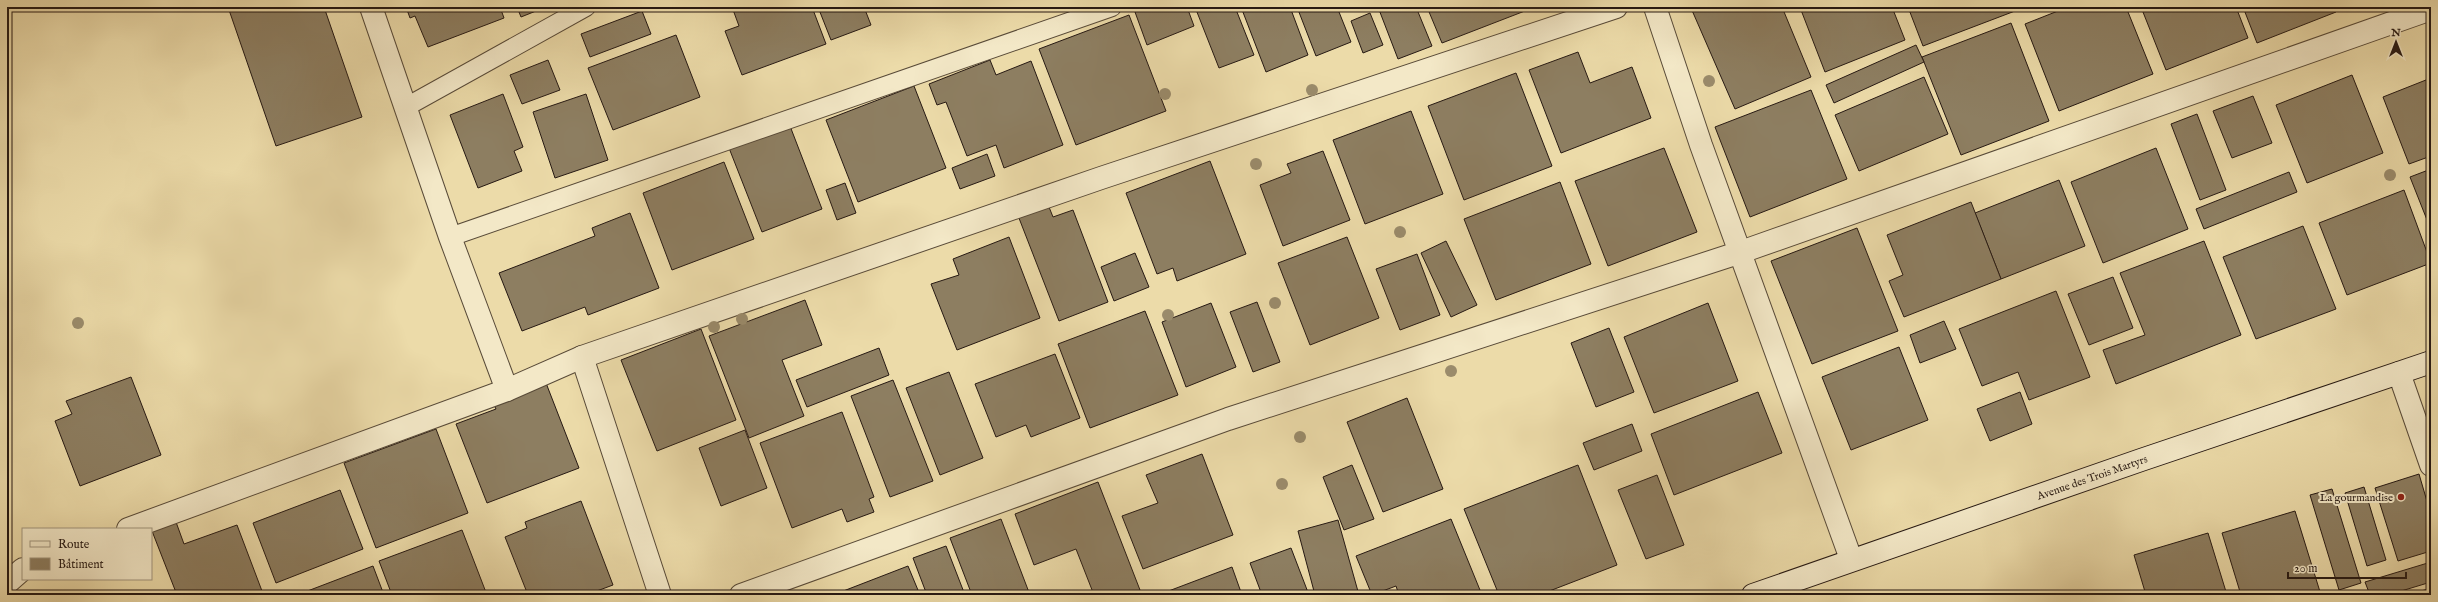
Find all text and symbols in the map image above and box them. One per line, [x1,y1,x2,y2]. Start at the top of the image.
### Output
north arrow [2376,22,2416,62]
text: N [2390,26,2401,40]
street label: Avenue des Trois Martyrs [2034,452,2150,504]
place label: La gourmandise [2320,491,2393,505]
marker: La gourmandise [2396,492,2406,502]
legend [22,528,152,580]
text: Route [58,537,90,552]
scale bar [2288,554,2406,580]
text: Bâtiment [58,557,104,572]
text: 20 m [2294,561,2317,576]

